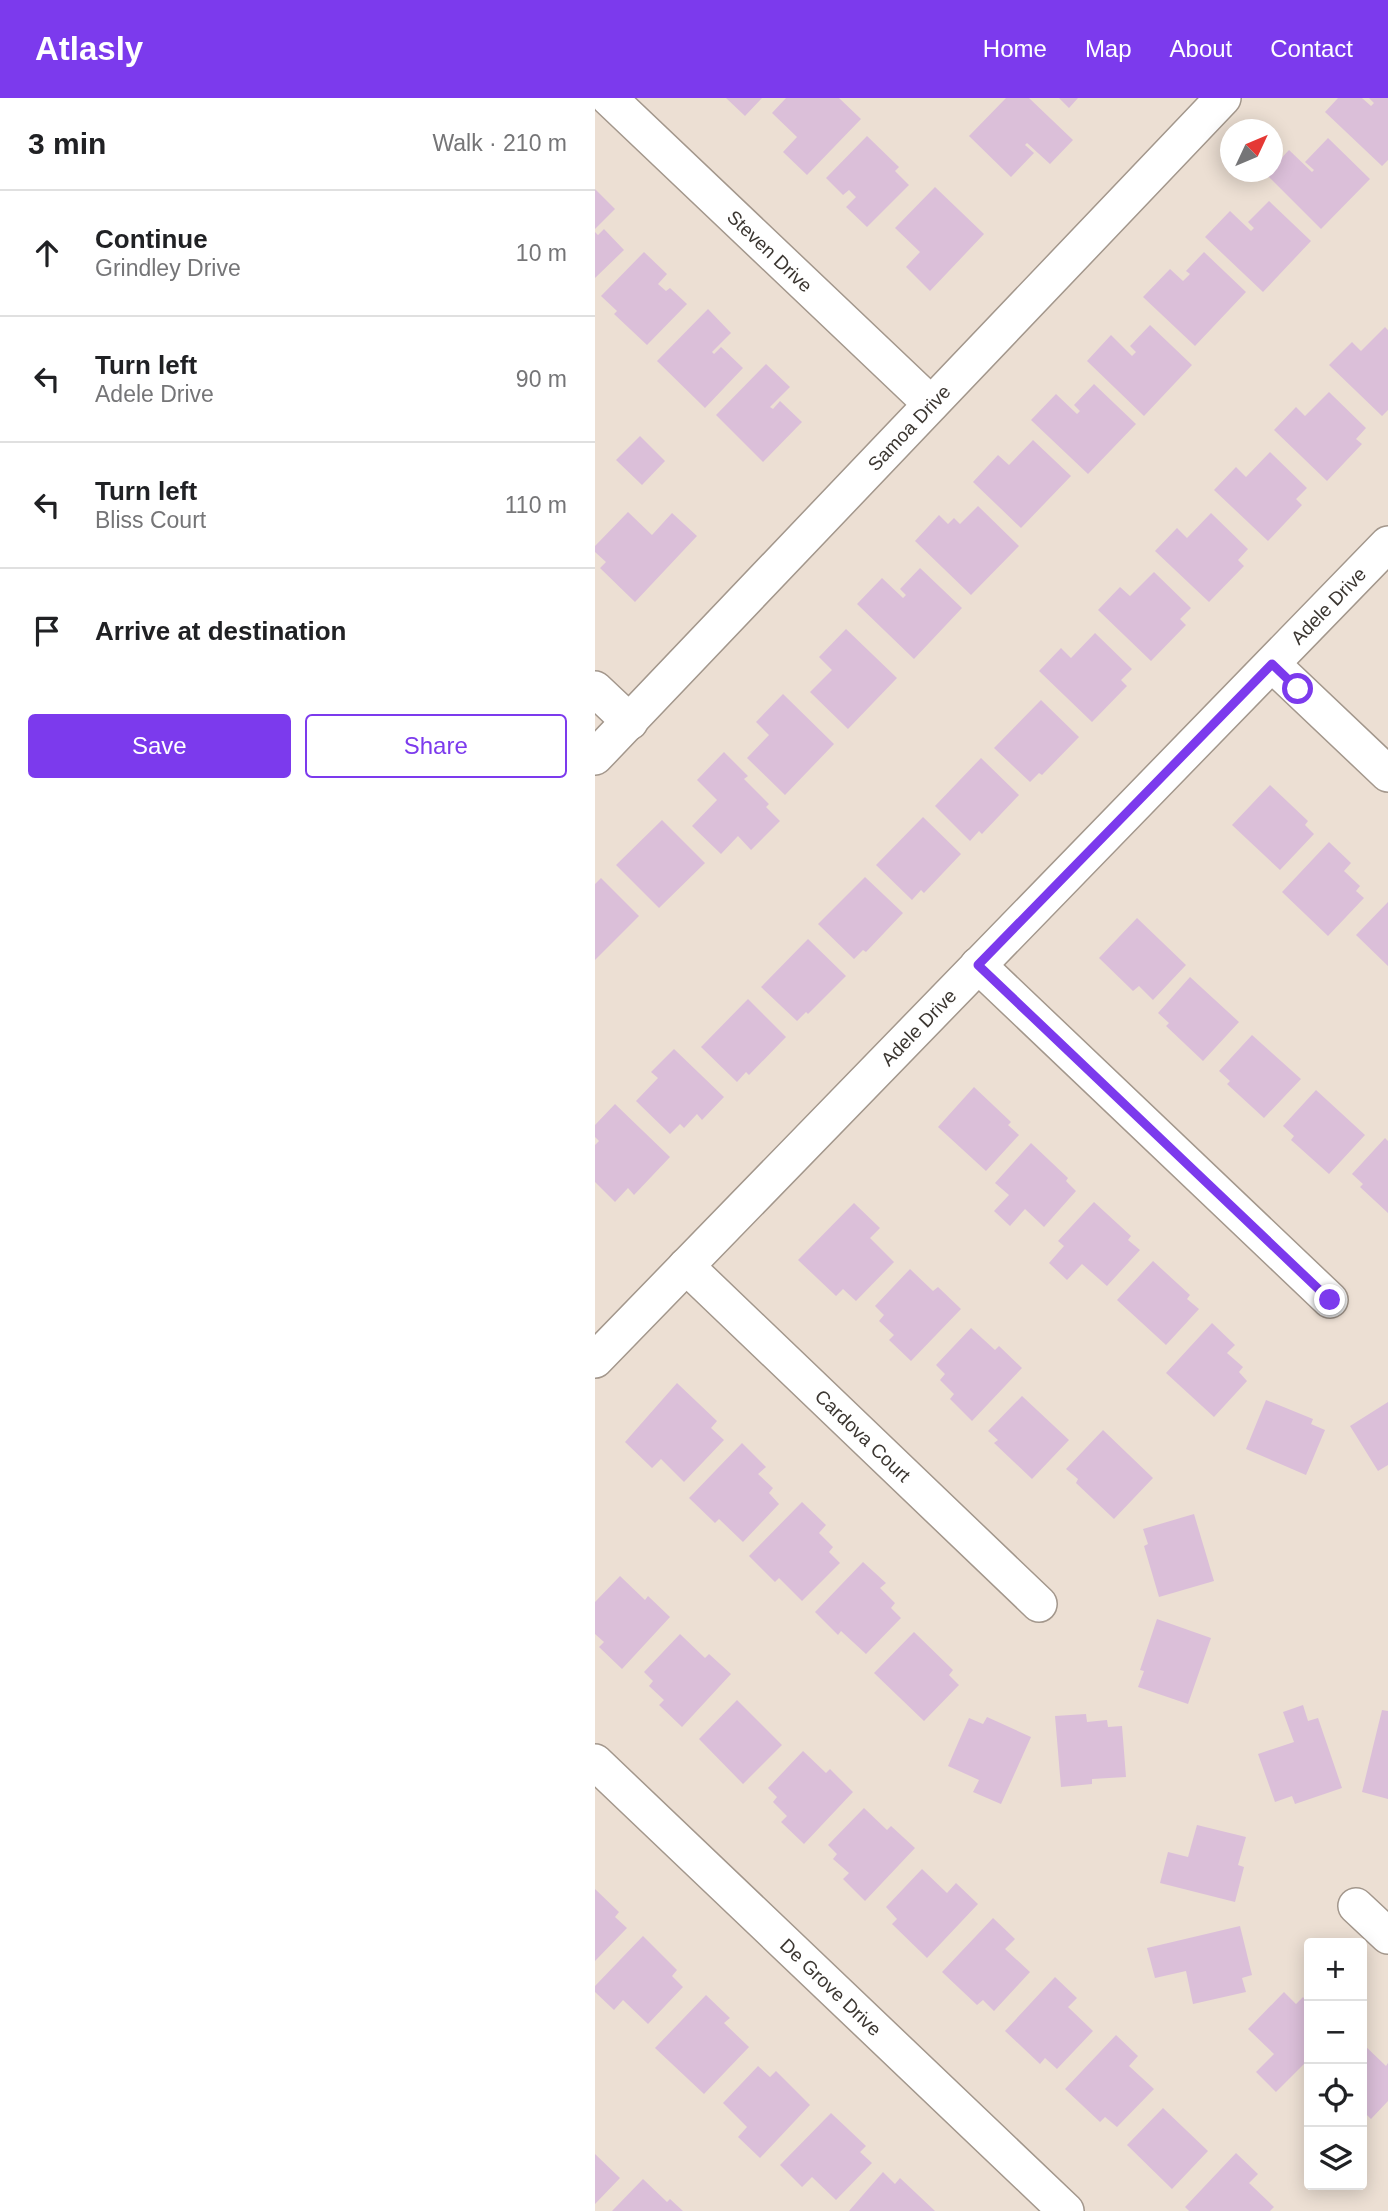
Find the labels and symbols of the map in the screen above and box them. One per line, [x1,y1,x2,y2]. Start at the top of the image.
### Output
north arrow [1220,119,1283,182]
street label: Steven Drive [723,206,817,296]
street label: Samoa Drive [863,381,954,475]
street label: Adele Drive [1286,563,1370,648]
route start [1282,673,1313,704]
street label: Adele Drive [877,985,960,1070]
route end [1314,1284,1345,1315]
street label: Cardova Court [811,1385,915,1486]
street label: De Grove Drive [776,1934,886,2040]

